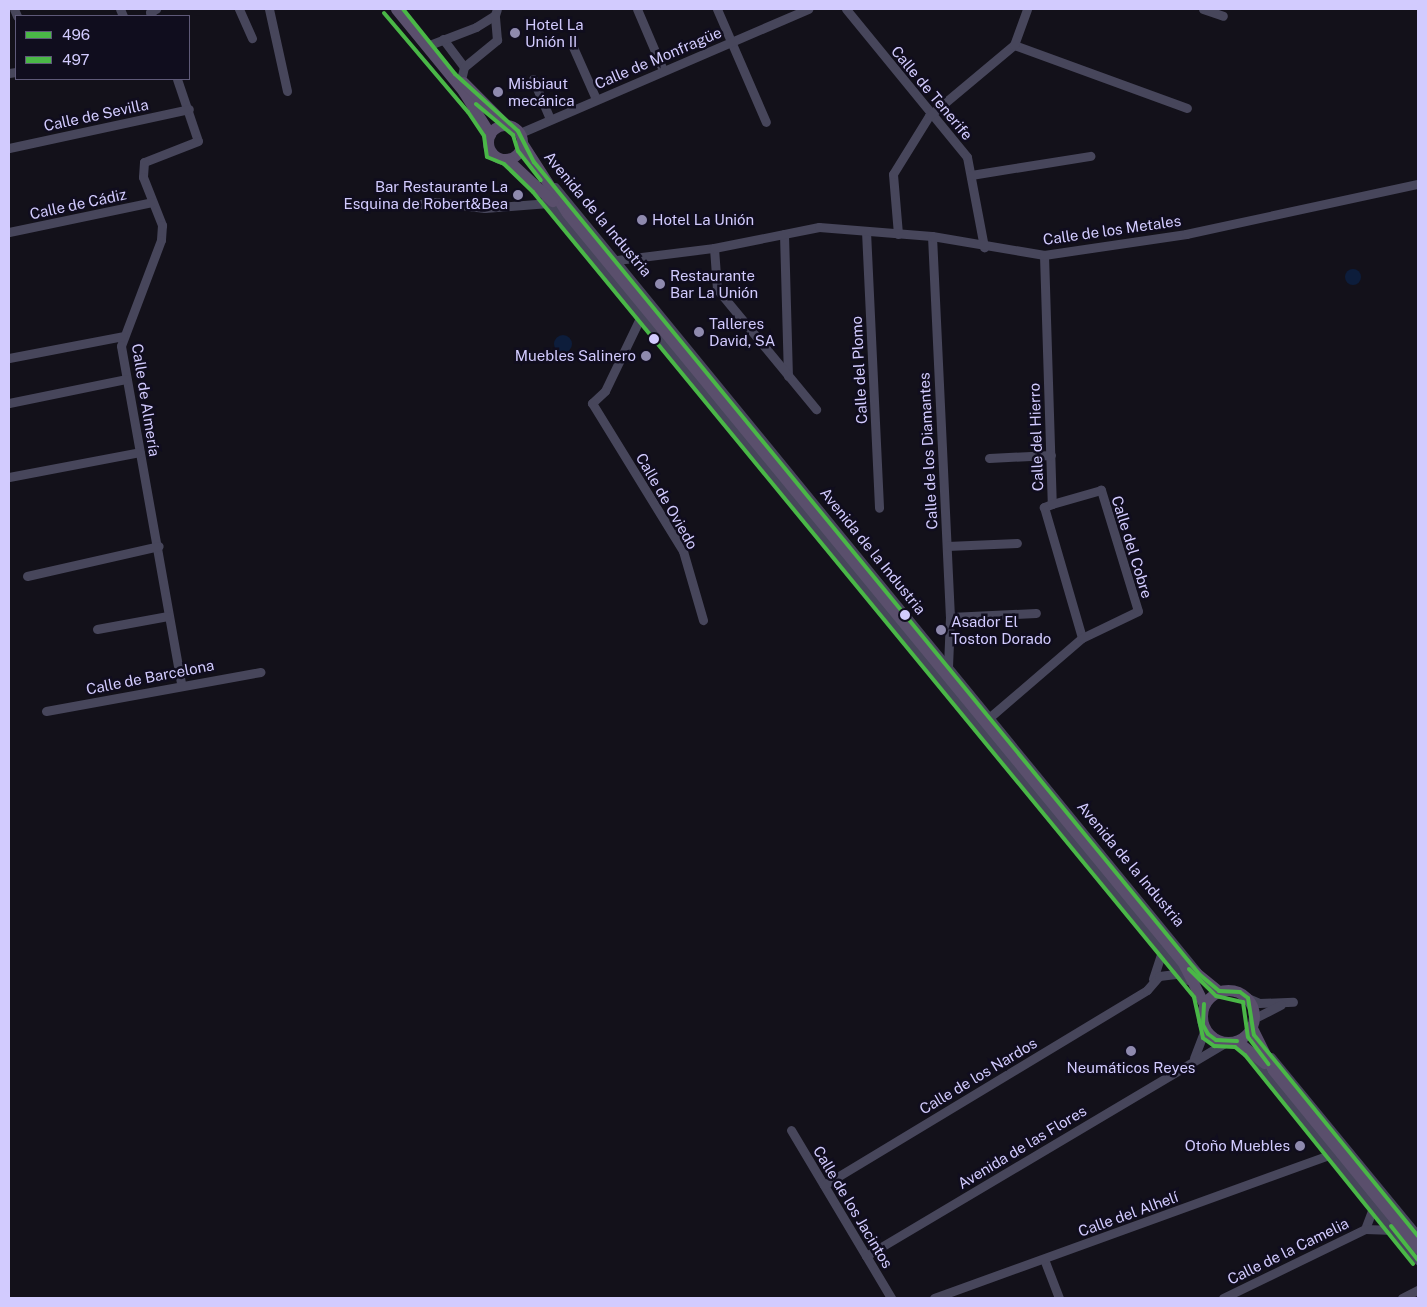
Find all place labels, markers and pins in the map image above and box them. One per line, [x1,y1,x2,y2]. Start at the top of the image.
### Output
place label: Hotel La Unión II [525,15,584,50]
marker: Hotel La Unión II [509,27,521,39]
place label: Misbiaut mecánica [508,74,575,109]
marker: Misbiaut mecánica [492,86,504,98]
place label: Bar Restaurante La Esquina de Robert&Bea [343,177,508,212]
marker: Bar Restaurante La Esquina de Robert&Bea [512,189,524,201]
place label: Hotel La Unión [652,211,754,229]
marker: Hotel La Unión [636,214,648,226]
place label: Restaurante Bar La Unión [670,266,758,301]
marker: Restaurante Bar La Unión [654,278,666,290]
place label: Talleres David, SA [709,314,775,349]
marker: Talleres David, SA [693,326,705,338]
unlabelled marker [649,334,659,344]
place label: Muebles Salinero [515,347,636,365]
marker: Muebles Salinero [640,350,652,362]
unlabelled marker [900,610,910,620]
place label: Asador El Toston Dorado [951,612,1051,647]
marker: Asador El Toston Dorado [935,624,947,636]
marker: Neumáticos Reyes [1125,1045,1137,1057]
place label: Neumáticos Reyes [1067,1059,1195,1077]
place label: Otoño Muebles [1185,1137,1290,1155]
marker: Otoño Muebles [1294,1140,1306,1152]

